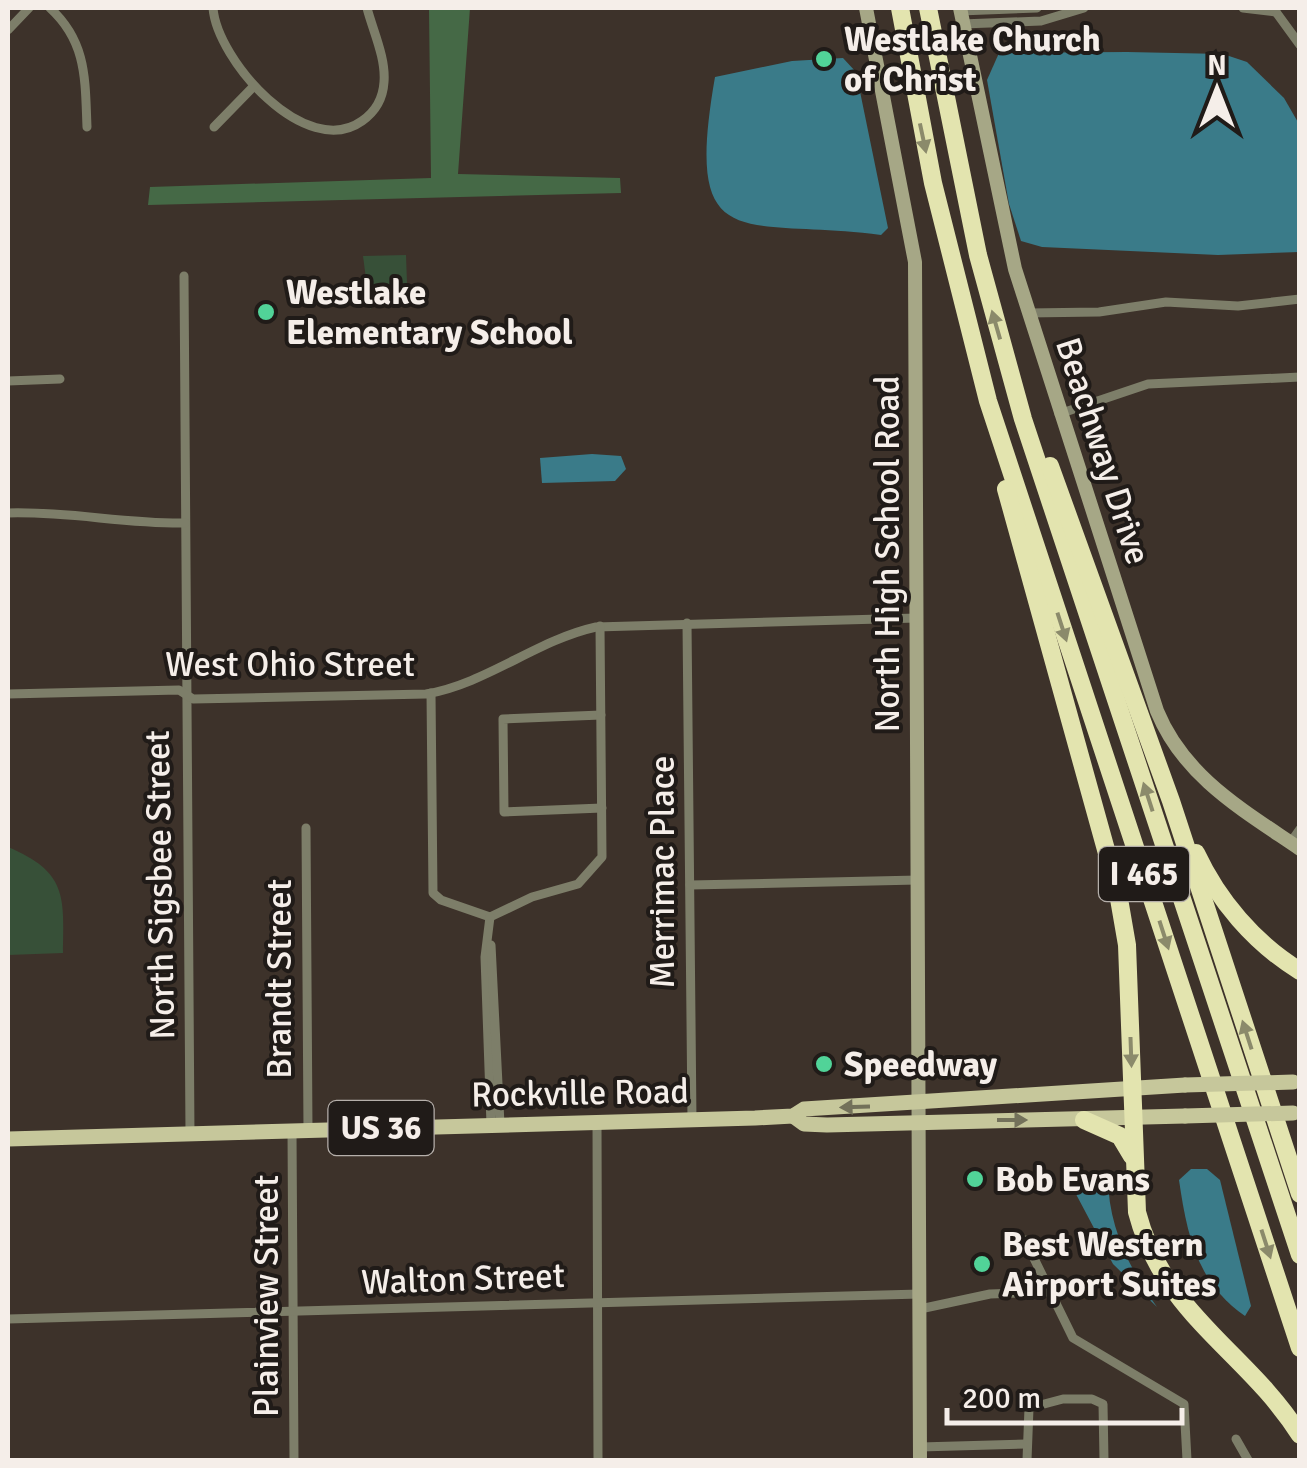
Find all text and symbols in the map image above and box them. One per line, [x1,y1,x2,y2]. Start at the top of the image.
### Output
place label: Westlake Church of Christ [844,18,1101,101]
north arrow [1167,40,1267,140]
marker: Westlake Church of Christ [813,48,835,70]
text: N [1207,49,1227,83]
one-way arrow [916,123,932,154]
place label: Westlake Elementary School [286,271,573,354]
marker: Westlake Elementary School [255,301,277,323]
one-way arrow [988,309,1004,340]
street label: Beachway Drive [1046,332,1160,570]
street label: North High School Road [866,375,909,733]
one-way arrow [1055,612,1070,642]
street label: West Ohio Street [165,643,415,686]
street label: North Sigsbee Street [136,730,184,1040]
street label: Merrimac Place [641,756,684,988]
one-way arrow [1139,781,1154,811]
road number: I 465 [1099,847,1189,901]
street label: Brandt Street [258,879,301,1079]
one-way arrow [1158,921,1173,951]
one-way arrow [1238,1020,1253,1050]
one-way arrow [1123,1036,1139,1068]
place label: Speedway [844,1043,998,1086]
marker: Speedway [813,1053,835,1075]
street label: Rockville Road [471,1070,689,1116]
one-way arrow [839,1100,871,1116]
road number: US 36 [328,1101,434,1155]
one-way arrow [997,1112,1029,1128]
place label: Bob Evans [995,1158,1150,1201]
marker: Bob Evans [964,1168,986,1190]
street label: Plainview Street [245,1175,288,1417]
place label: Best Western Airport Suites [1002,1223,1216,1306]
one-way arrow [1260,1229,1275,1259]
marker: Best Western Airport Suites [971,1253,993,1275]
street label: Walton Street [360,1254,566,1304]
scale bar [947,1363,1182,1425]
text: 200 m [962,1380,1041,1417]

